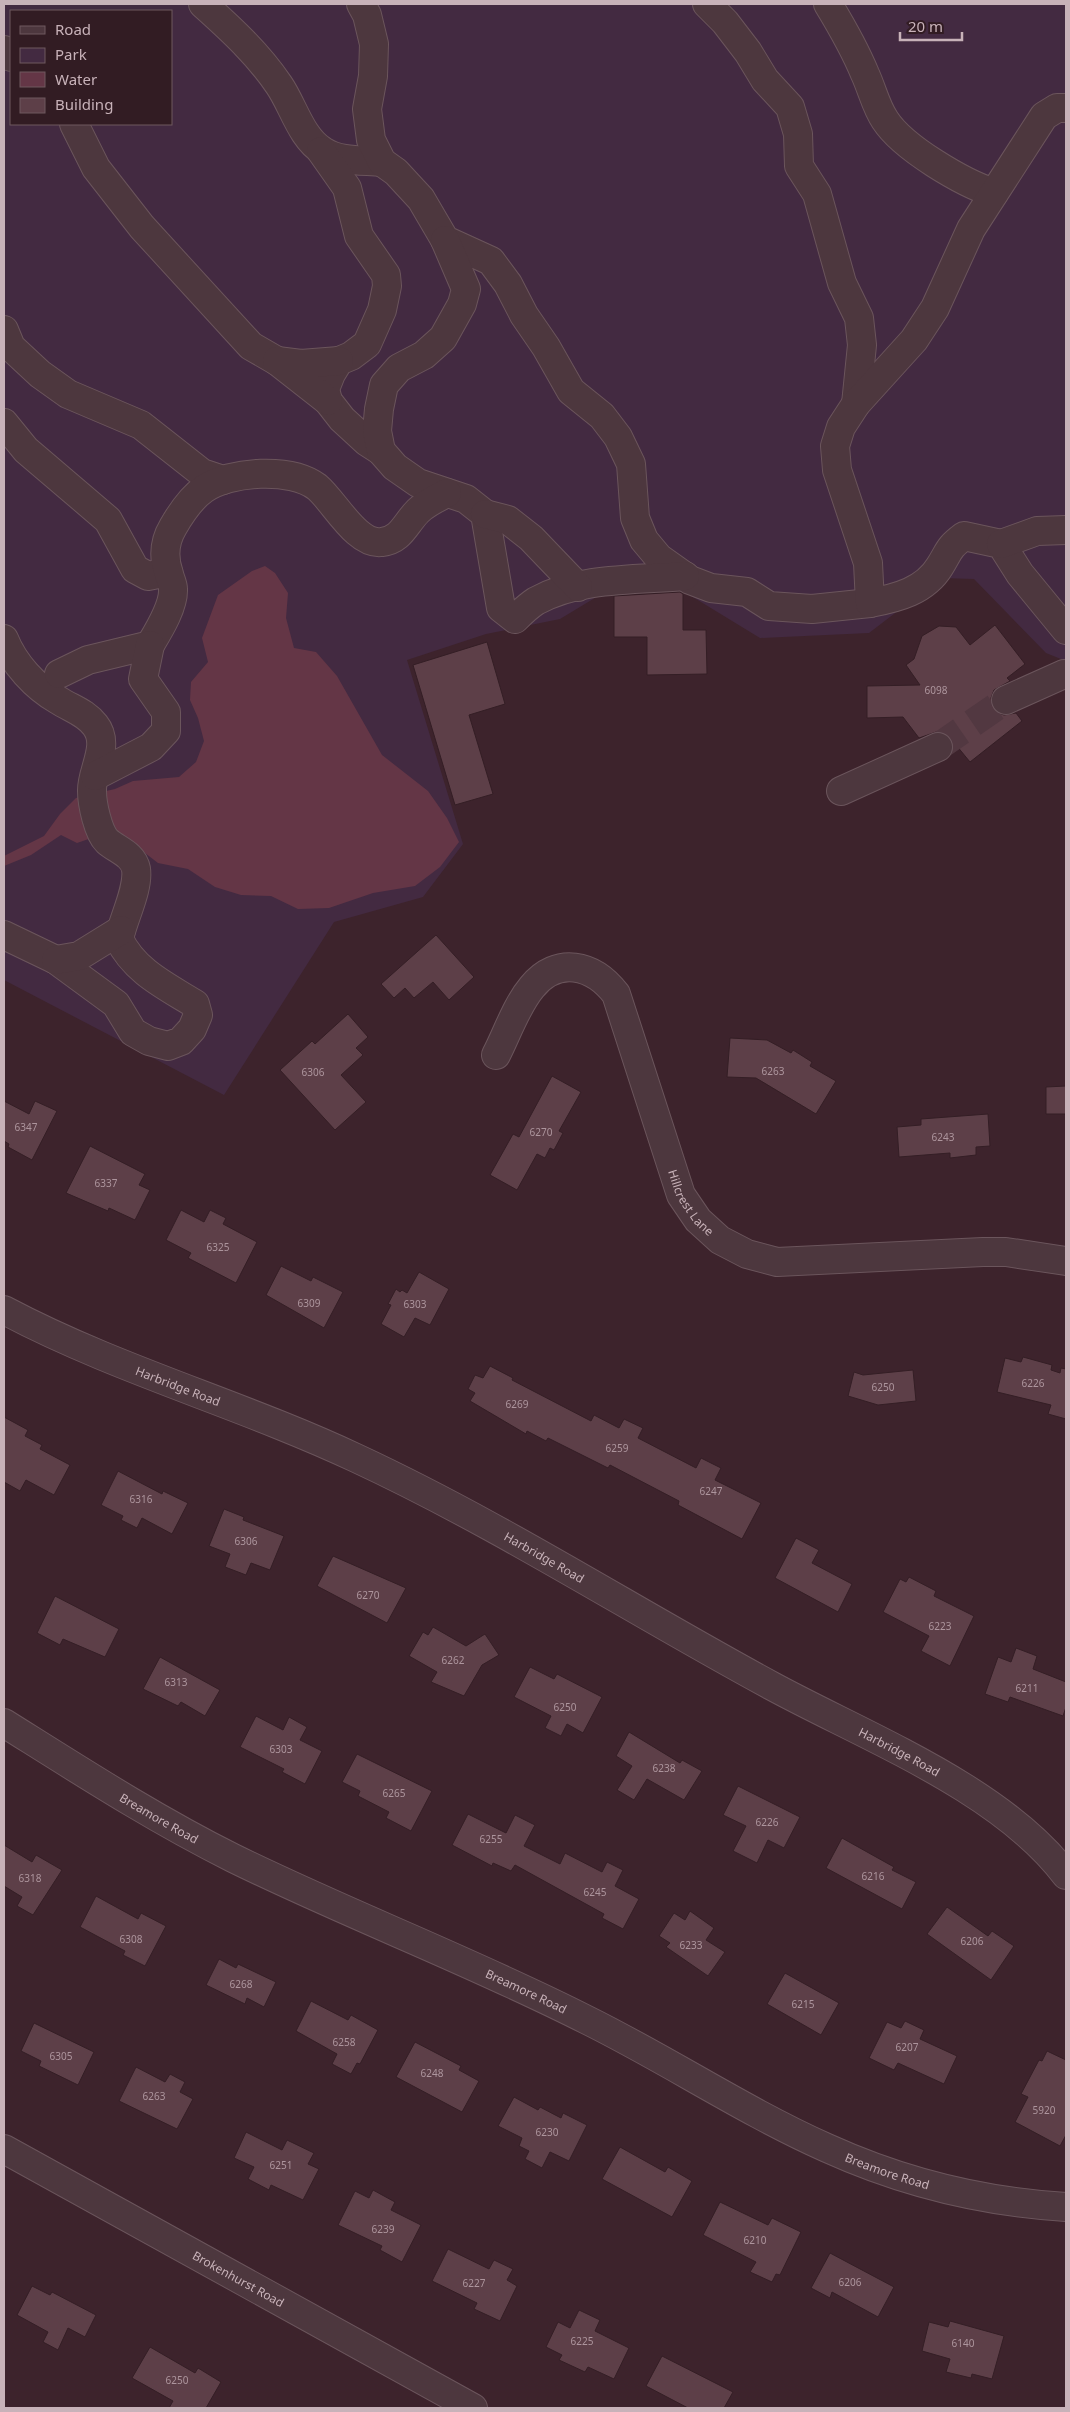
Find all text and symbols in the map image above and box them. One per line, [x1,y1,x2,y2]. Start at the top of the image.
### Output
legend [10,10,172,125]
scale bar [900,10,962,42]
text: 20 m [908,16,943,36]
text: Road [55,19,91,39]
text: Park [55,44,87,64]
text: Water [55,69,97,89]
text: Building [55,94,113,114]
house number: 6098 [925,683,948,697]
house number: 6263 [762,1064,785,1078]
house number: 6306 [302,1065,325,1079]
house number: 6347 [15,1120,38,1134]
house number: 6270 [530,1125,553,1139]
house number: 6243 [932,1130,955,1144]
street label: Hillcrest Lane [665,1167,718,1239]
house number: 6337 [95,1176,118,1190]
house number: 6325 [207,1240,230,1254]
house number: 6309 [298,1296,321,1310]
house number: 6303 [404,1297,427,1311]
street label: Harbridge Road [133,1362,223,1410]
house number: 6226 [1022,1376,1045,1390]
house number: 6250 [872,1380,895,1394]
house number: 6269 [506,1397,529,1411]
house number: 6259 [606,1441,629,1455]
house number: 6247 [700,1484,723,1498]
house number: 6316 [130,1492,153,1506]
street label: Harbridge Road [501,1528,588,1586]
house number: 6306 [235,1534,258,1548]
house number: 6270 [357,1588,380,1602]
house number: 6223 [929,1619,952,1633]
house number: 6262 [442,1653,465,1667]
house number: 6313 [165,1675,188,1689]
house number: 6211 [1016,1681,1038,1695]
house number: 6250 [554,1700,577,1714]
street label: Harbridge Road [856,1723,943,1780]
house number: 6303 [270,1742,293,1756]
house number: 6238 [653,1761,676,1775]
house number: 6265 [383,1786,406,1800]
street label: Breamore Road [117,1789,202,1847]
house number: 6226 [756,1815,779,1829]
house number: 6255 [480,1832,503,1846]
house number: 6216 [862,1869,885,1883]
house number: 6318 [19,1871,42,1885]
house number: 6245 [584,1885,607,1899]
house number: 6308 [120,1932,143,1946]
house number: 6206 [961,1934,984,1948]
house number: 6233 [680,1938,703,1952]
street label: Breamore Road [483,1964,570,2017]
house number: 6268 [230,1977,253,1991]
house number: 6215 [792,1997,815,2011]
house number: 6258 [333,2035,356,2049]
house number: 6207 [896,2040,919,2054]
house number: 6305 [50,2049,73,2063]
house number: 6248 [421,2066,444,2080]
house number: 6263 [143,2089,166,2103]
house number: 5920 [1033,2103,1056,2117]
house number: 6230 [536,2125,559,2139]
street label: Breamore Road [843,2148,931,2193]
house number: 6251 [270,2158,292,2172]
house number: 6239 [372,2222,395,2236]
house number: 6210 [744,2233,767,2247]
street label: Brokenhurst Road [190,2246,287,2311]
house number: 6206 [839,2275,862,2289]
house number: 6227 [463,2276,486,2290]
house number: 6225 [571,2334,594,2348]
house number: 6140 [952,2336,975,2350]
house number: 6250 [166,2373,189,2387]

